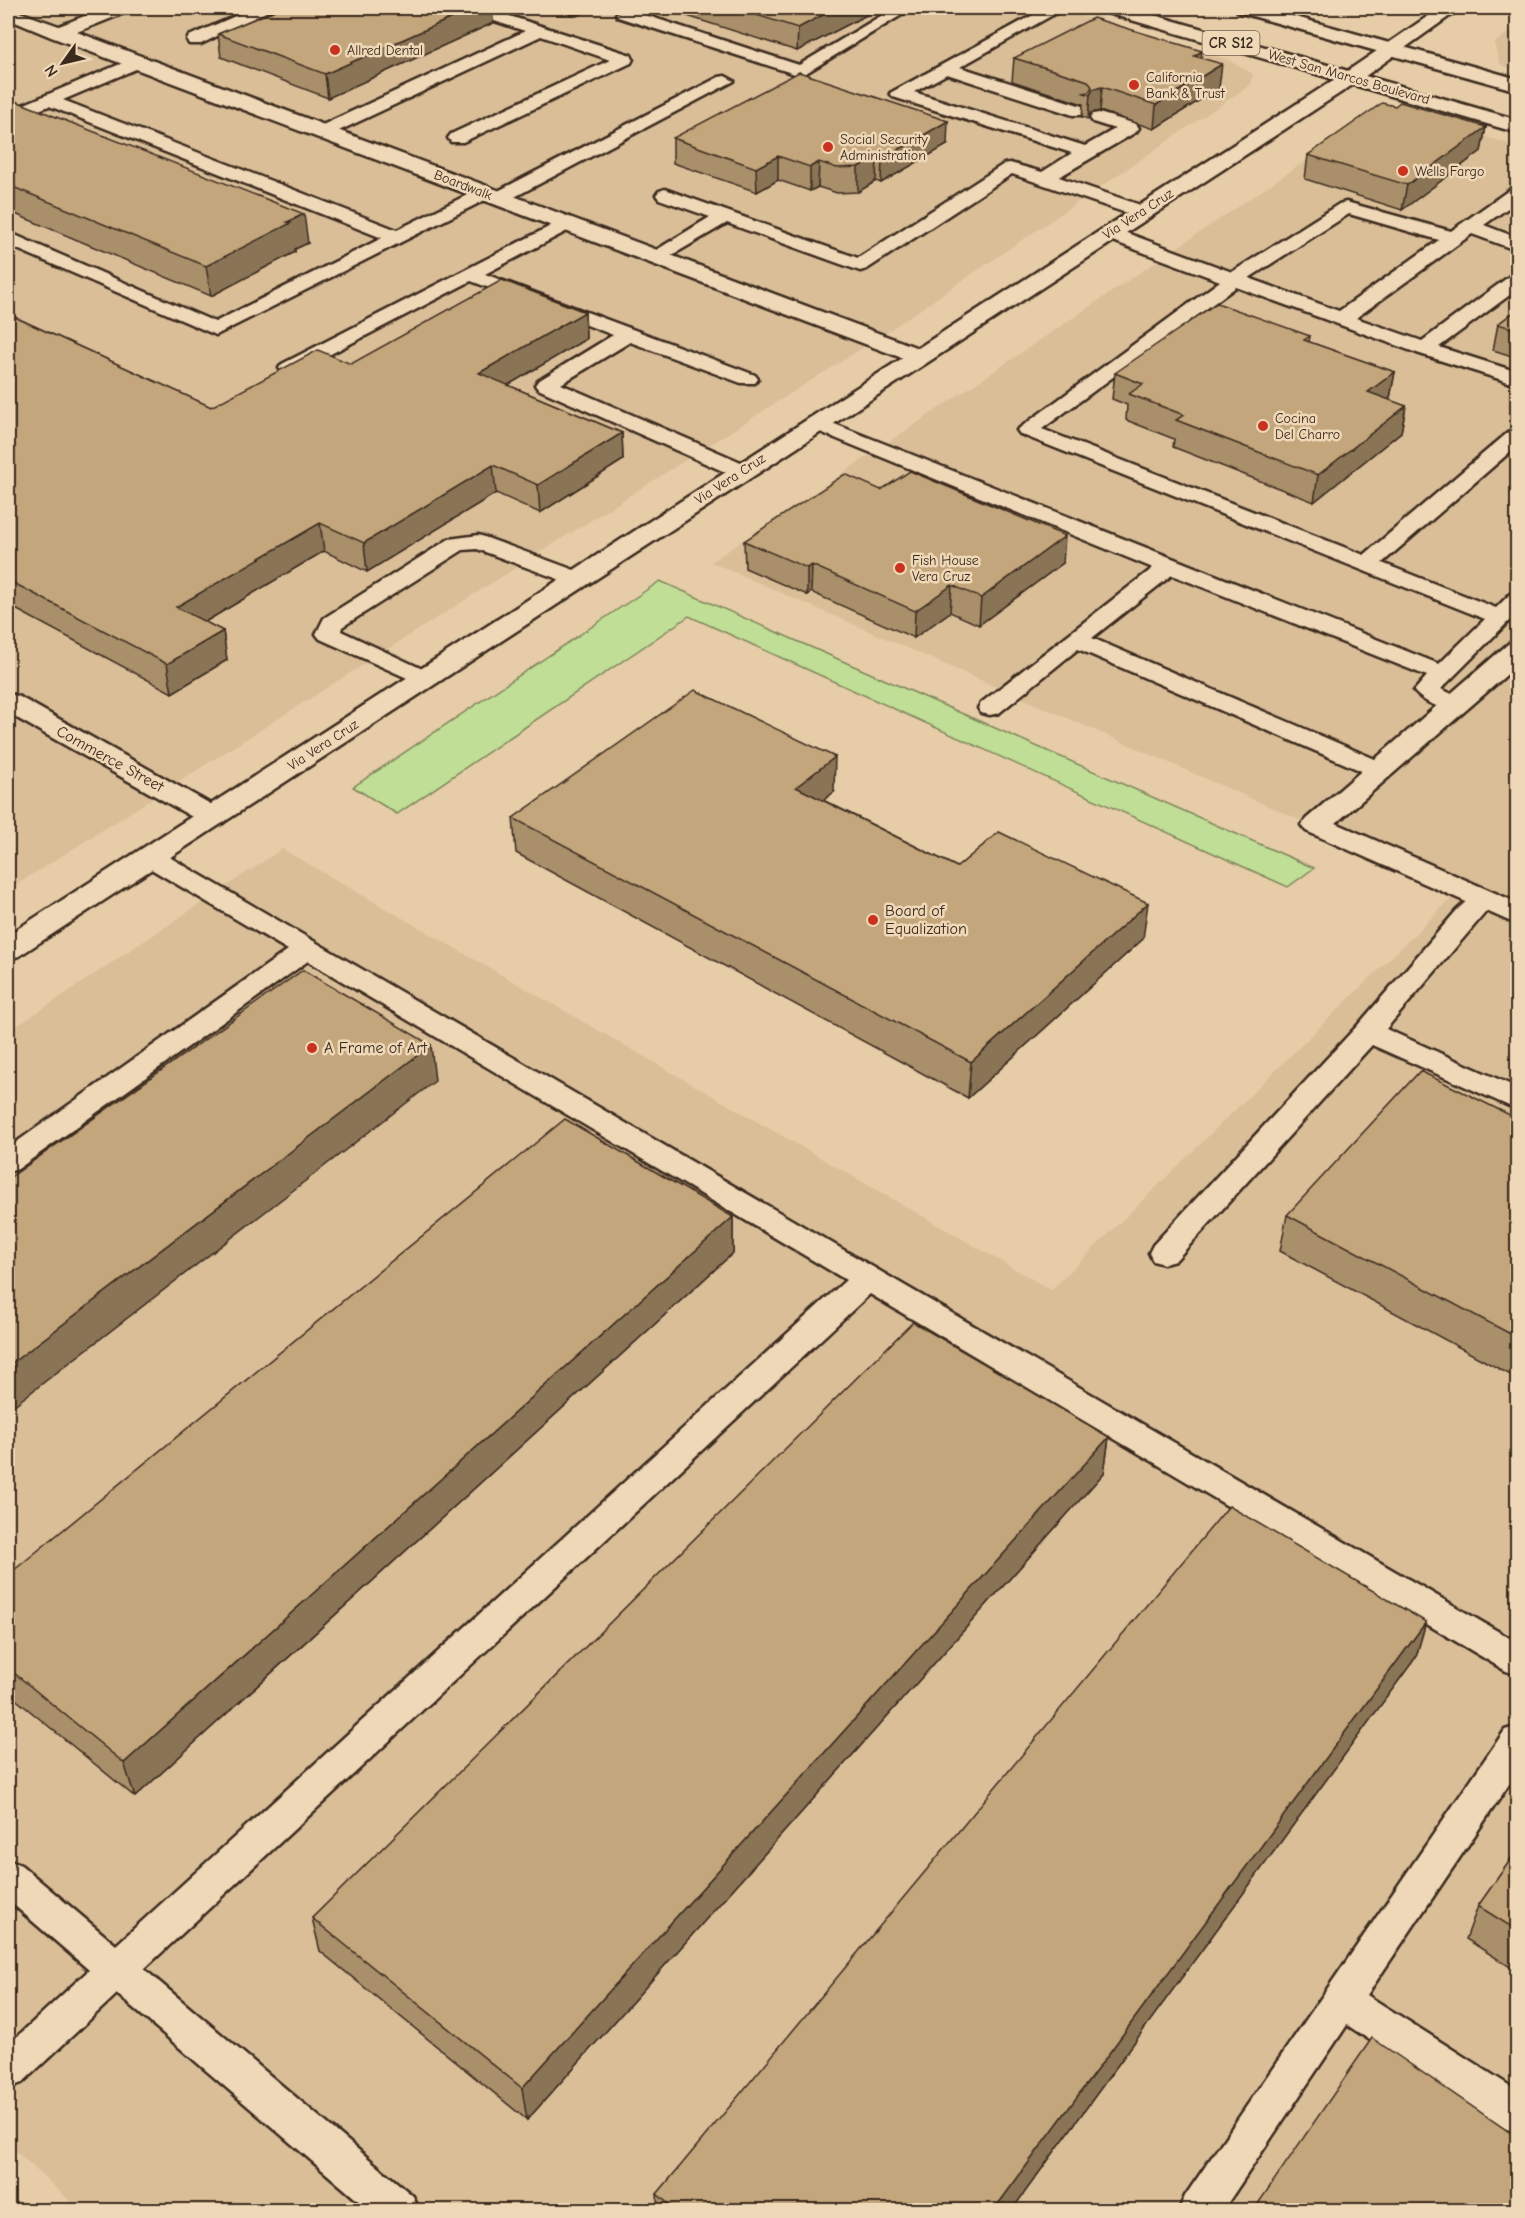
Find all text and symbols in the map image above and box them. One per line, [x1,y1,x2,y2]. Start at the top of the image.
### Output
road number: CR S12 [1202,31,1260,55]
north arrow [33,33,93,93]
place label: Allred Dental [347,42,423,59]
marker: Allred Dental [328,43,342,57]
street label: West San Marcos Boulevard [1266,46,1432,108]
text: N [41,61,62,80]
place label: California Bank & Trust [1146,69,1226,102]
marker: California Bank & Trust [1127,78,1141,92]
place label: Social Security Administration [840,131,928,164]
marker: Social Security Administration [821,140,835,154]
place label: Wells Fargo [1415,163,1484,180]
marker: Wells Fargo [1396,164,1410,178]
street label: Boardwalk [431,166,495,204]
street label: Via Vera Cruz [1099,185,1177,243]
place label: Cocina Del Charro [1275,410,1340,443]
marker: Cocina Del Charro [1256,419,1270,433]
street label: Via Vera Cruz [691,450,769,508]
place label: Fish House Vera Cruz [912,552,979,585]
marker: Fish House Vera Cruz [893,561,907,575]
street label: Via Vera Cruz [284,716,362,774]
street label: Commerce Street [53,722,167,796]
place label: Board of Equalization [885,902,967,938]
marker: Board of Equalization [866,913,880,927]
place label: A Frame of Art [324,1039,428,1057]
marker: A Frame of Art [305,1041,319,1055]

